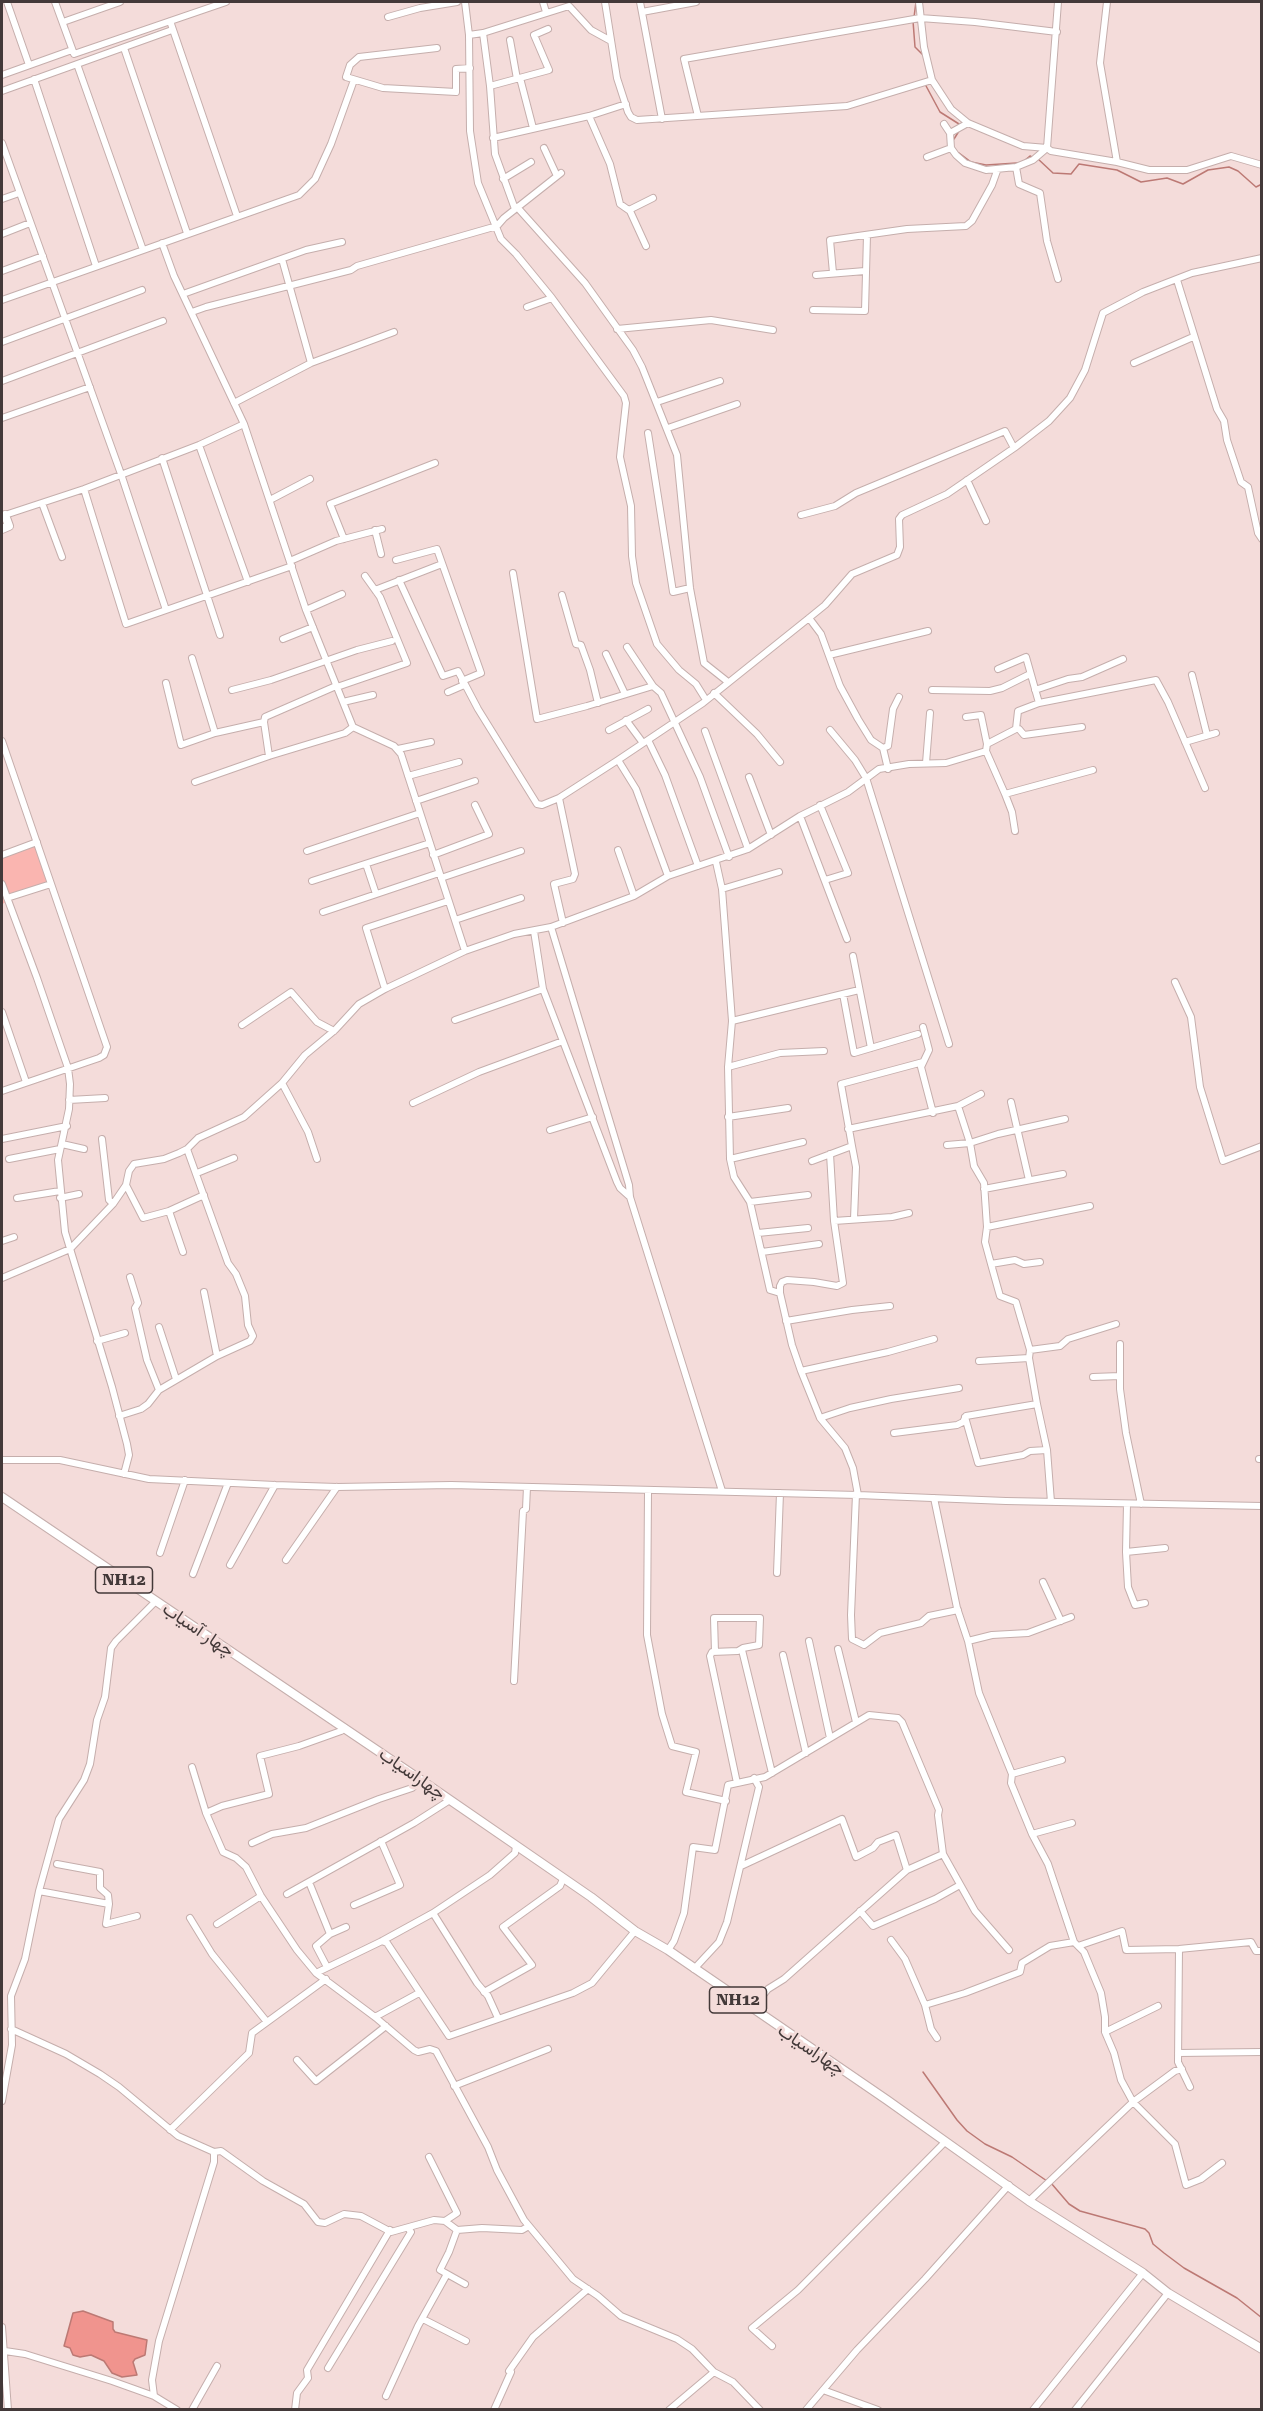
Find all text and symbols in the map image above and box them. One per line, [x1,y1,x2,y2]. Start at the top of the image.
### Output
road number: NH12 [96,1567,152,1593]
street label: چهار آسیاب [158,1598,238,1662]
street label: چهاراسیاب [375,1743,449,1805]
road number: NH12 [710,1987,766,2013]
street label: چهاراسیاب [773,2020,849,2080]

